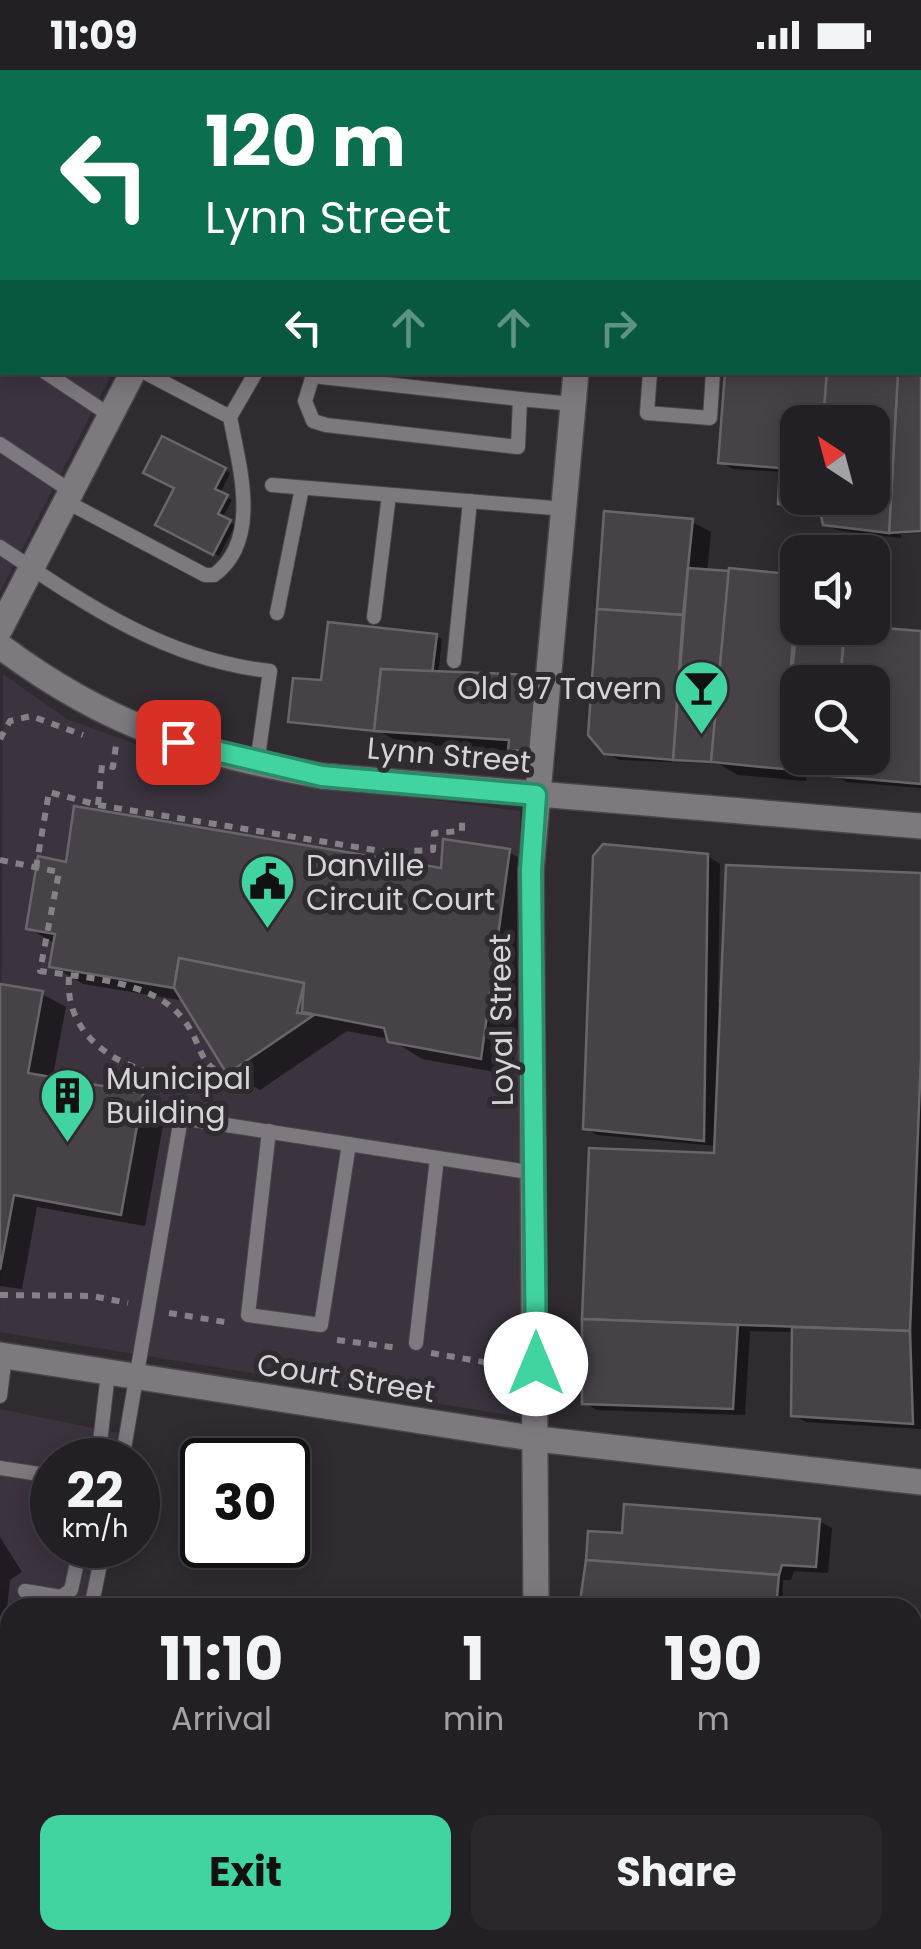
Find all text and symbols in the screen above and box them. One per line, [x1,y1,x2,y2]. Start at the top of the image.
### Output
text: 11:09 [50,9,138,62]
text: 120 m [205,92,406,191]
icon: left [40,110,170,240]
text: Lynn Street [205,186,451,249]
icon: left [276,300,331,355]
icon: ahead [381,300,436,355]
icon: ahead [486,300,541,355]
icon: right [591,300,646,355]
north arrow [780,405,890,515]
map controls [780,405,890,775]
button: sound [780,535,890,645]
bar icon: Old 97 Tavern [671,658,731,737]
button: search [780,665,890,775]
place label: Old 97 Tavern [457,667,662,710]
pin [136,700,221,785]
icon: arrive [151,715,206,770]
street label: Lynn Street [365,726,533,784]
place label: Danville Circuit Court [306,844,495,921]
public building icon: Danville Circuit Court [237,852,297,931]
street label: Loyal Street [478,933,524,1107]
place label: Municipal Building [106,1057,251,1134]
building icon: Municipal Building [37,1065,97,1144]
position arrow [484,1312,588,1416]
street label: Court Street [254,1343,438,1413]
speed limit sign: 30 [180,1438,310,1568]
text: 22 [66,1455,124,1526]
text: km/h [62,1511,128,1546]
text: 11:10 [160,1617,283,1701]
text: 1 [462,1617,485,1701]
text: 190 [664,1617,762,1701]
text: Arrival [171,1696,272,1741]
text: min [443,1696,504,1741]
text: m [697,1696,730,1741]
button: Exit [40,1815,451,1930]
button: Share [471,1815,882,1930]

